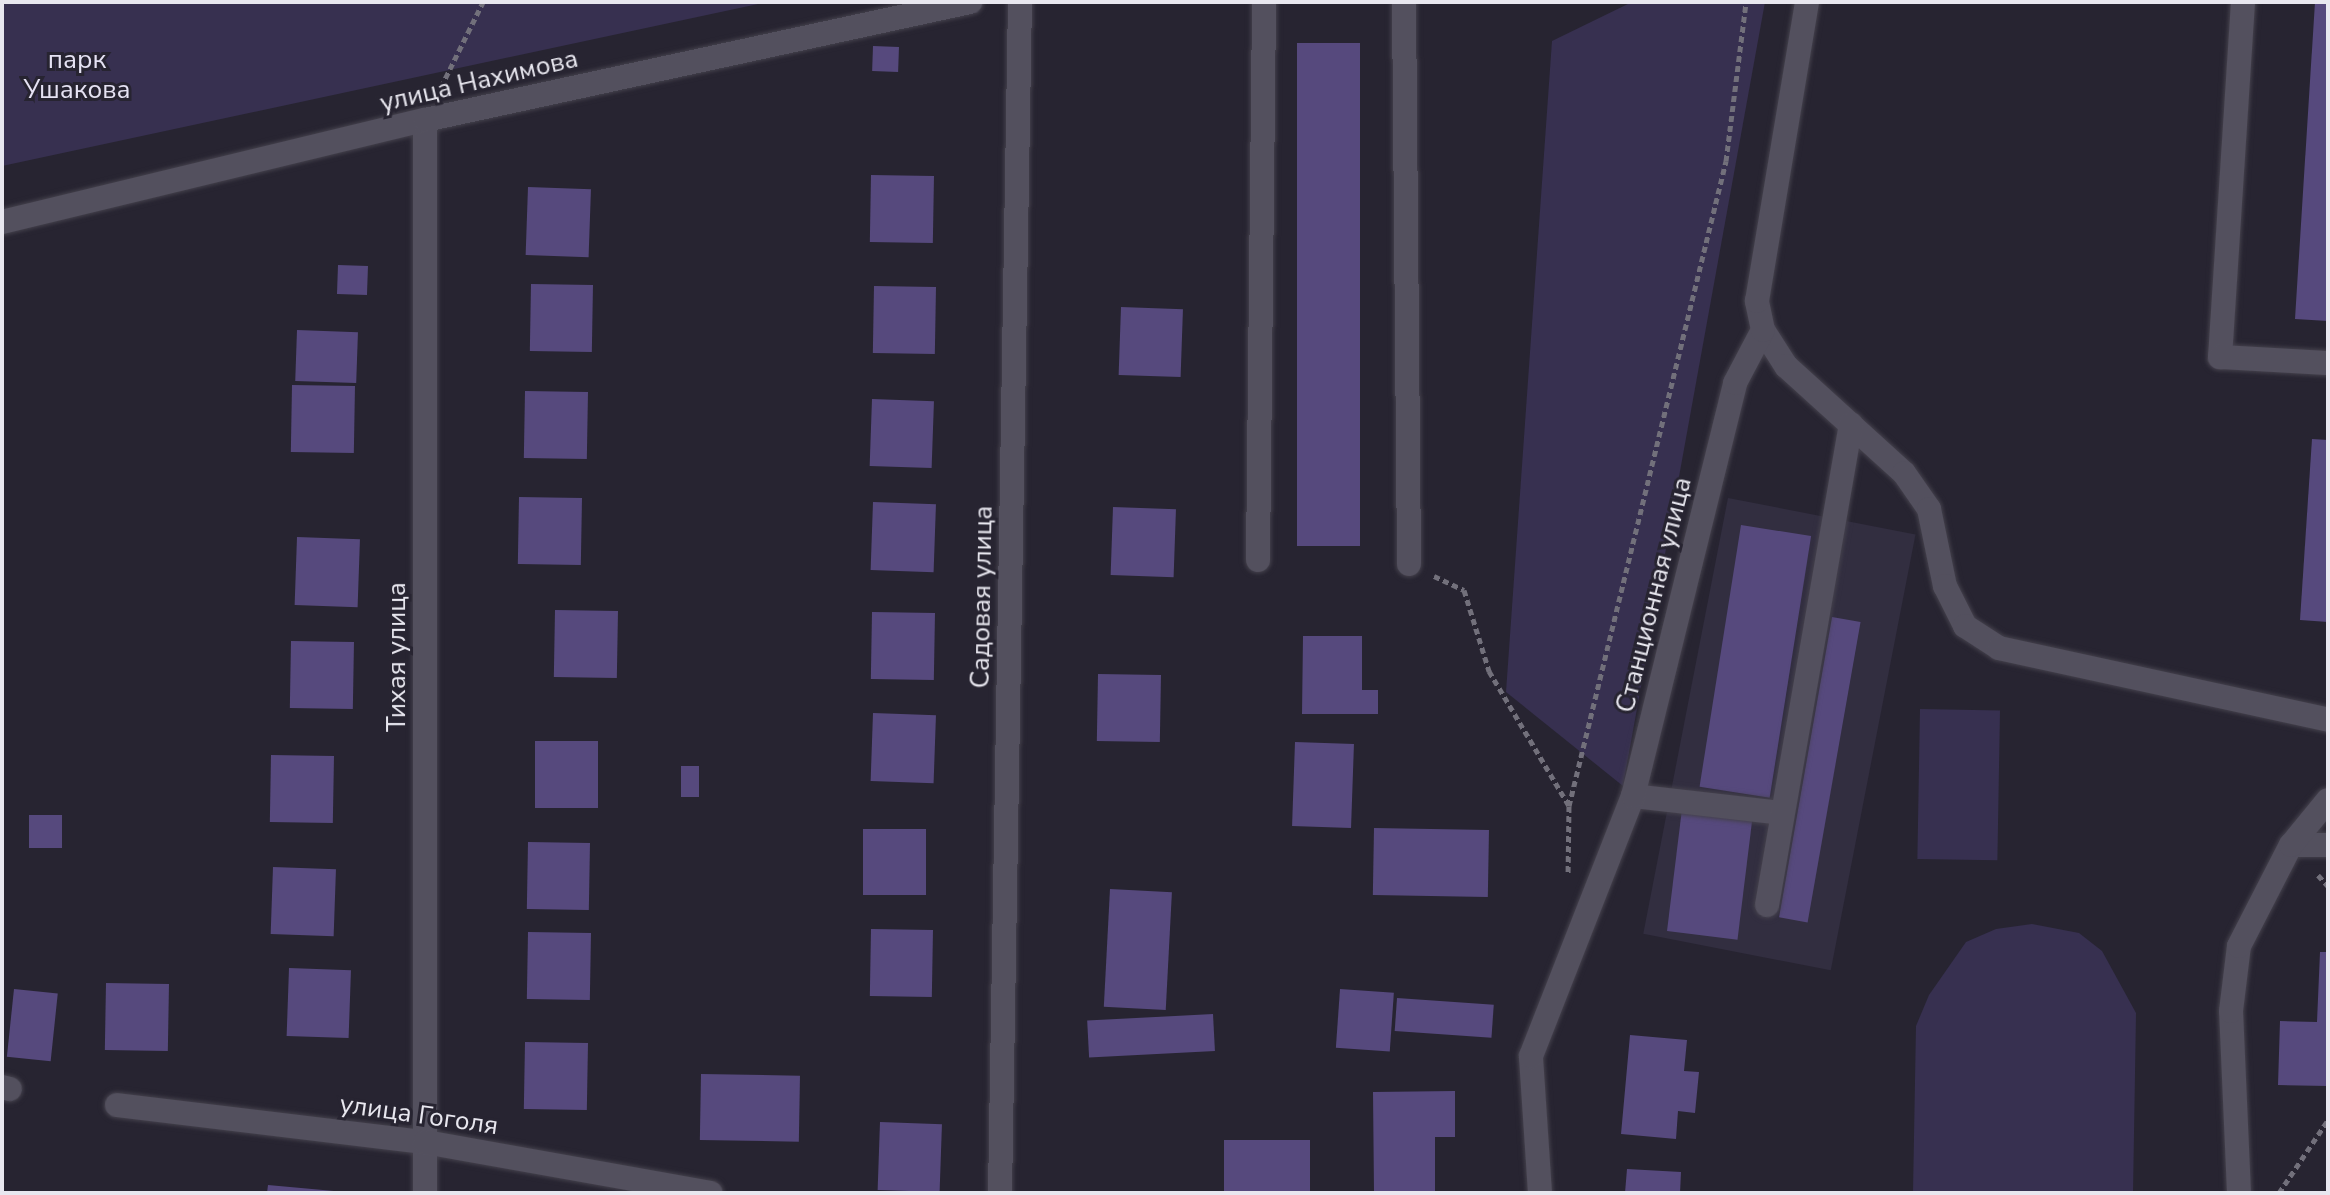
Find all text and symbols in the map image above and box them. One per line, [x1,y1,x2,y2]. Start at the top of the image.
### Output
street label: улица Нахимова [377,43,581,119]
park label: парк Ушакова [24,44,130,106]
street label: Станционная улица [1610,474,1698,716]
street label: Садовая улица [965,505,999,689]
street label: Тихая улица [381,582,413,732]
street label: улица Гоголя [338,1088,500,1142]

